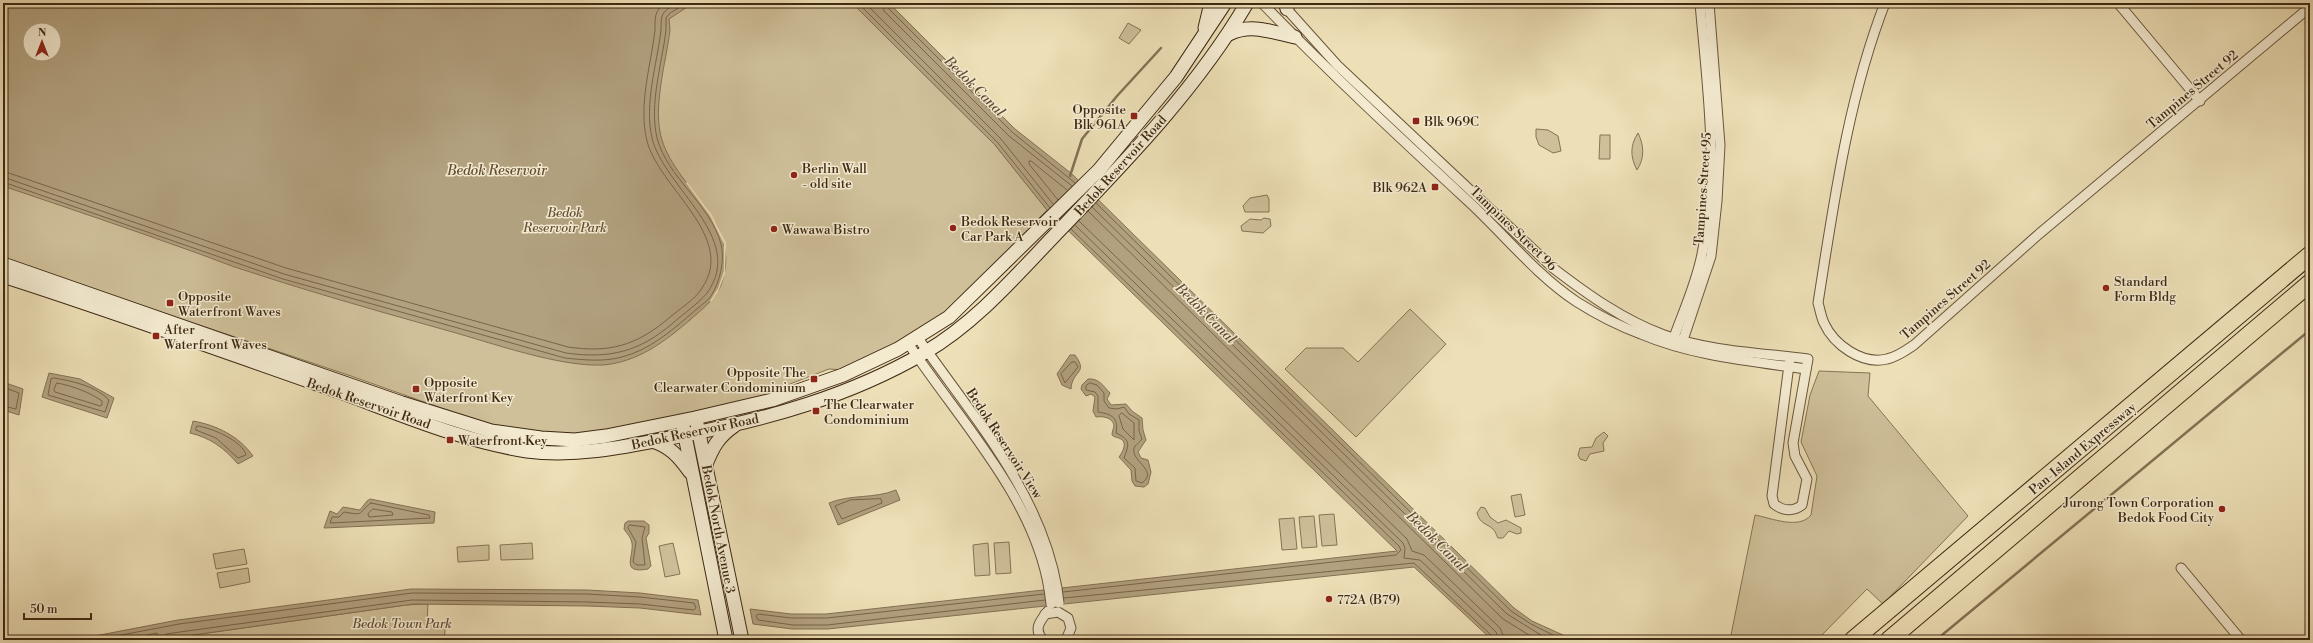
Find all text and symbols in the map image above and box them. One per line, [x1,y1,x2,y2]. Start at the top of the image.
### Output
north arrow [22,22,62,62]
text: N [38,26,47,40]
street label: Tampines Street 92 [2144,47,2241,133]
water label: Bedok Canal [939,52,1009,121]
place label: Opposite Blk 961A [1073,102,1127,133]
marker: Opposite Blk 961A [1129,111,1139,121]
street label: Bedok Reservoir Road [1071,112,1171,220]
place label: Blk 969C [1423,114,1479,130]
marker: Blk 969C [1411,116,1421,126]
street label: Tampines Street 95 [1691,132,1715,246]
place label: Berlin Wall - old site [801,161,867,192]
water label: Bedok Reservoir [446,162,548,180]
marker: Berlin Wall - old site [789,170,799,180]
place label: Blk 962A [1371,180,1428,196]
marker: Blk 962A [1430,182,1440,192]
street label: Tampines Street 96 [1467,183,1560,274]
park label: Bedok Reservoir Park [522,205,607,236]
place label: Bedok Reservoir Car Park A [960,214,1058,245]
place label: Wawawa Bistro [781,222,870,238]
marker: Bedok Reservoir Car Park A [948,223,958,233]
marker: Wawawa Bistro [769,224,779,234]
street label: Tampines Street 92 [1897,256,1994,343]
place label: Standard Form Bldg [2114,274,2176,305]
water label: Bedok Canal [1170,279,1240,348]
marker: Standard Form Bldg [2101,283,2111,293]
place label: Opposite Waterfront Waves [177,289,281,320]
marker: Opposite Waterfront Waves [165,298,175,308]
place label: After Waterfront Waves [163,322,267,353]
marker: After Waterfront Waves [151,331,161,341]
place label: Opposite The Clearwater Condominium [654,365,807,396]
marker: Opposite The Clearwater Condominium [809,374,819,384]
street label: Bedok Reservoir Road [304,375,433,433]
place label: Opposite Waterfront Key [423,375,514,406]
marker: Opposite Waterfront Key [411,384,421,394]
street label: Bedok Reservoir View [962,385,1046,503]
place label: The Clearwater Condominium [824,397,915,428]
street label: Pan-Island Expressway [2026,399,2140,498]
marker: The Clearwater Condominium [811,406,821,416]
street label: Bedok Reservoir Road [629,411,761,454]
place label: Waterfront Key [457,433,548,449]
marker: Waterfront Key [445,435,455,445]
street label: Bedok North Avenue 3 [698,463,738,595]
place label: Jurong Town Corporation Bedok Food City [2063,495,2215,526]
marker: Jurong Town Corporation Bedok Food City [2217,504,2227,514]
water label: Bedok Canal [1401,507,1471,576]
place label: 772A (B79) [1337,592,1400,608]
marker: 772A (B79) [1324,594,1334,604]
scale bar [24,595,91,621]
text: 50 m [30,602,58,617]
park label: Bedok Town Park [351,616,452,632]

